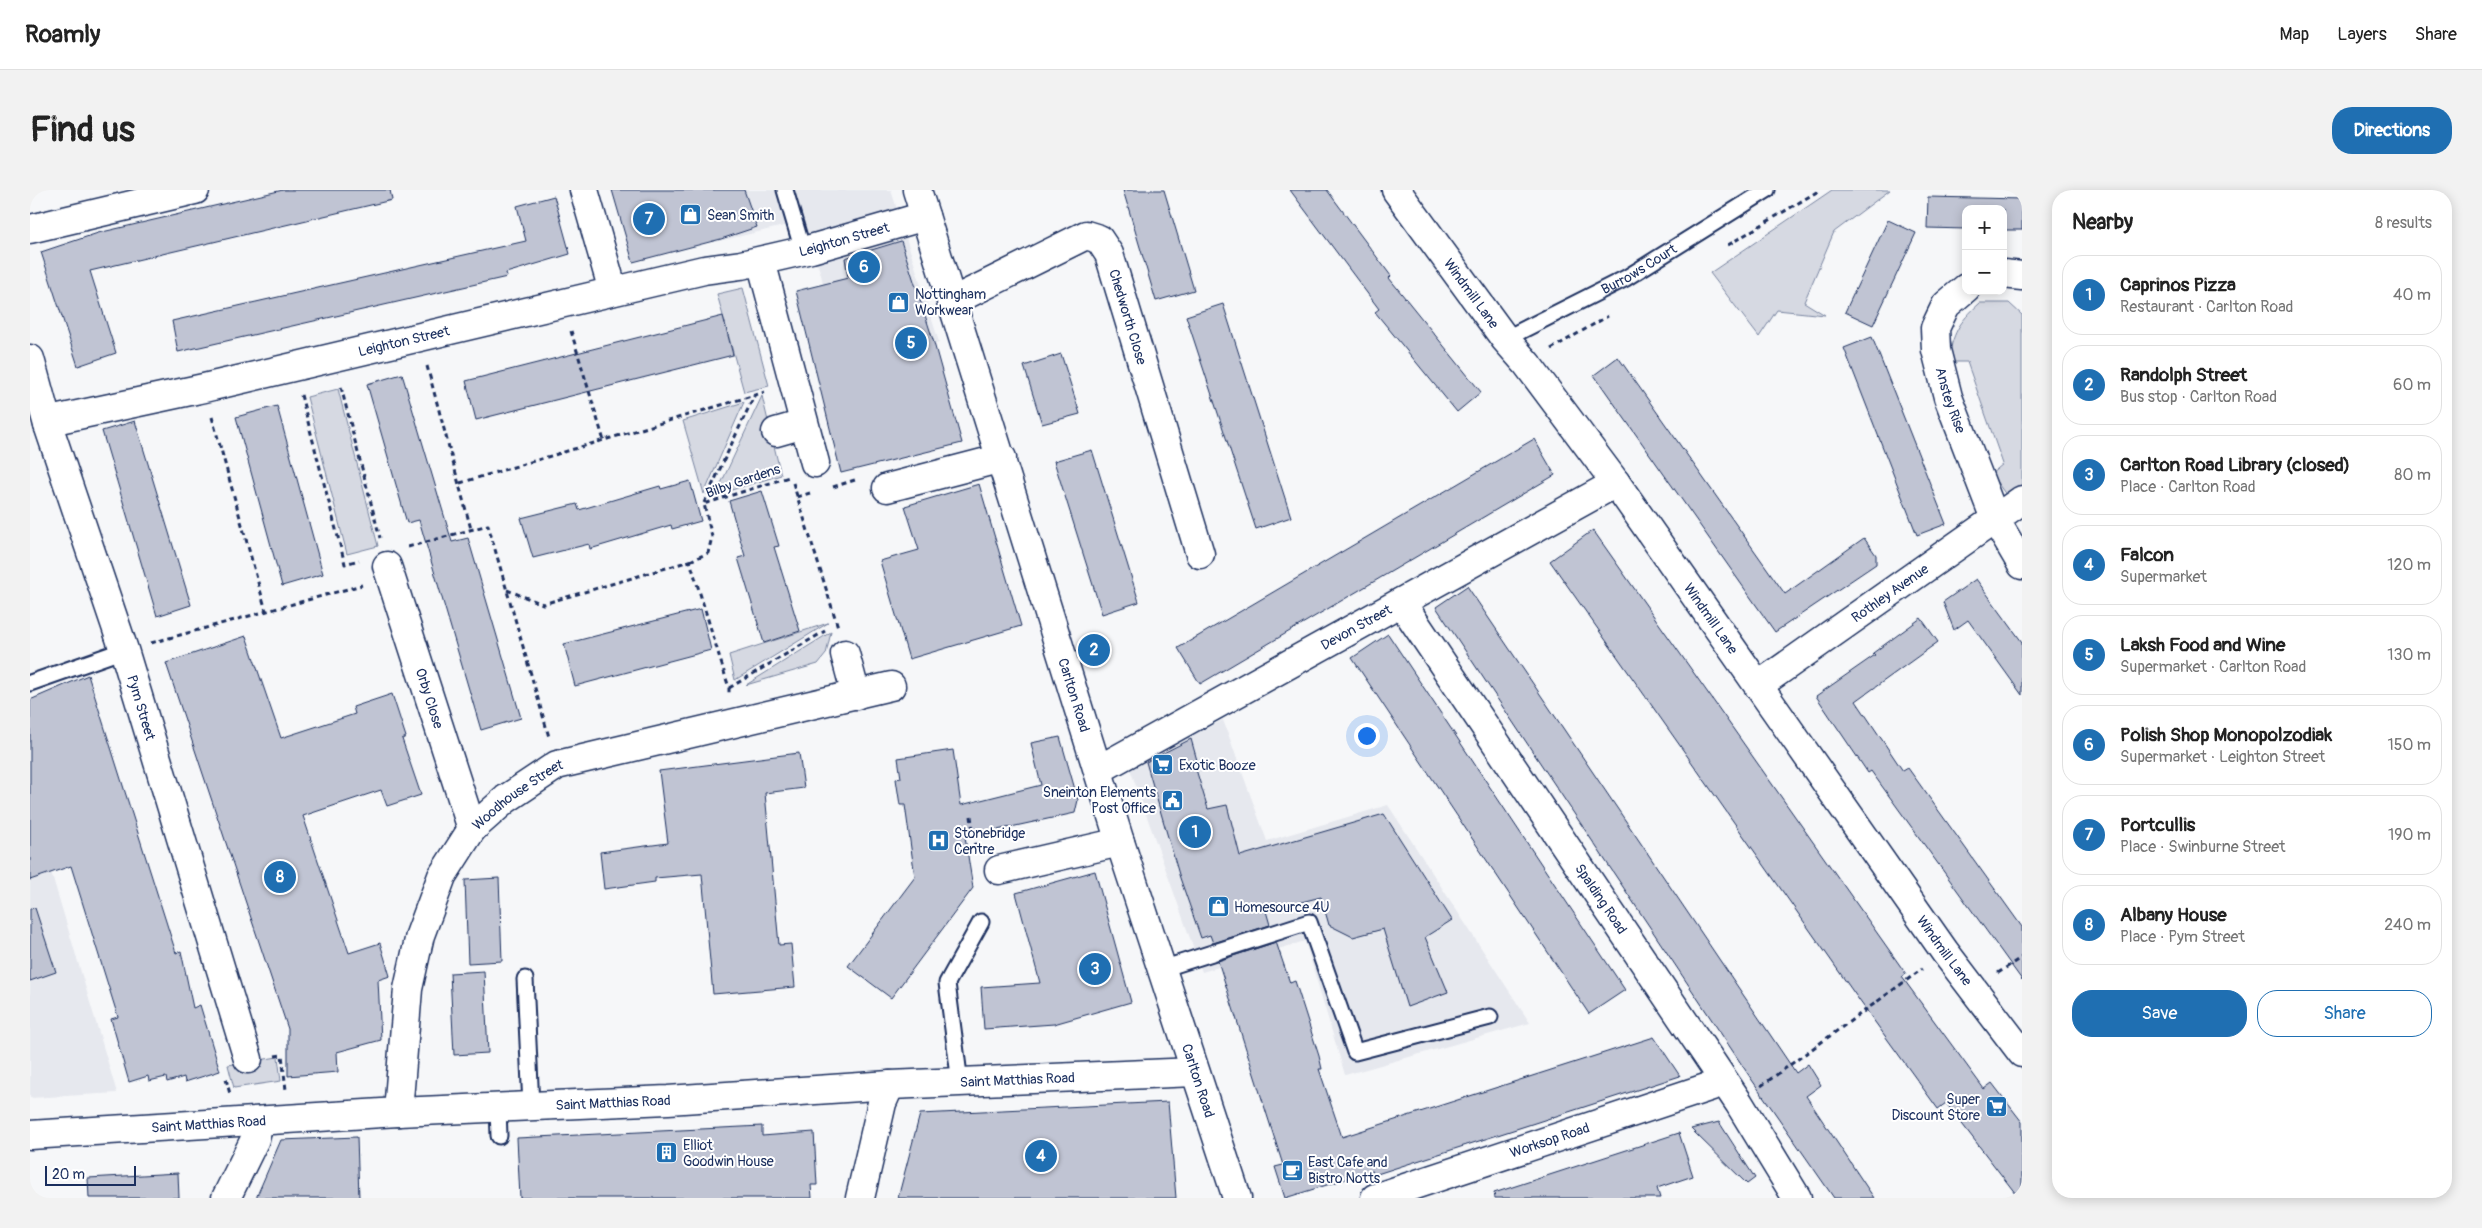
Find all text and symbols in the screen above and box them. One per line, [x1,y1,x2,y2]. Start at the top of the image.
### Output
text: Roamly [25,20,100,49]
text: Map [2280,23,2309,46]
text: Layers [2337,23,2387,46]
text: Share [2415,23,2457,46]
button: Directions [2332,107,2452,154]
text: Find us [30,108,135,152]
pin: 7 [633,200,665,238]
shop icon: Sean Smith [679,203,703,227]
map controls [1962,205,2007,295]
button: + [1962,205,2007,250]
place label: Sean Smith [707,207,774,224]
text: Nearby [2072,209,2133,236]
text: 8 results [2375,213,2432,233]
street label: Leighton Street [797,218,891,260]
street label: Burrows Court [1598,240,1680,298]
pin: 6 [848,248,880,286]
button: − [1962,250,2007,295]
street label: Windmill Lane [1440,255,1503,332]
street label: Chedworth Close [1106,267,1151,367]
text: Caprinos Pizza [2120,273,2236,297]
text: 1 [2086,285,2092,305]
text: 40 m [2393,285,2431,305]
place label: Nottingham Workwear [915,286,986,319]
shop icon: Nottingham Workwear [887,290,911,314]
text: Restaurant · Carlton Road [2120,297,2293,317]
street label: Leighton Street [356,322,451,360]
pin: 5 [895,324,927,362]
text: Randolph Street [2120,363,2247,387]
street label: Anstey Rise [1932,365,1970,436]
text: 2 [2085,375,2093,395]
text: 60 m [2393,375,2431,395]
text: Bus stop · Carlton Road [2120,387,2277,407]
text: Carlton Road Library (closed) [2120,453,2350,477]
street label: Bilby Gardens [704,460,783,502]
text: 3 [2085,465,2093,485]
text: 80 m [2394,465,2431,485]
text: Place · Carlton Road [2120,477,2256,497]
text: Falcon [2120,543,2174,567]
text: 4 [2084,555,2094,575]
text: 120 m [2387,555,2431,575]
street label: Rothley Avenue [1848,560,1932,626]
text: Supermarket [2120,567,2207,587]
street label: Windmill Lane [1680,580,1742,657]
street label: Devon Street [1318,600,1395,653]
pin: 2 [1078,631,1110,669]
text: Laksh Food and Wine [2120,633,2285,657]
text: 5 [2085,645,2093,665]
text: 130 m [2387,645,2431,665]
street label: Carlton Road [1055,656,1094,734]
text: Supermarket · Carlton Road [2120,657,2306,677]
street label: Orby Close [412,666,447,731]
street label: Pym Street [124,673,159,742]
your location [1354,723,1380,749]
text: Polish Shop Monopolzodiak [2120,723,2332,747]
text: 6 [2084,735,2094,755]
text: 150 m [2387,735,2431,755]
text: Supermarket · Leighton Street [2120,747,2325,767]
supermarket icon: Exotic Booze [1151,753,1175,777]
street label: Woodhouse Street [469,755,565,833]
place label: Exotic Booze [1179,757,1256,774]
place label: Sneinton Elements Post Office [1043,784,1157,817]
public building icon: Sneinton Elements Post Office [1160,788,1184,812]
pin: 1 [1179,813,1211,851]
text: Portcullis [2120,813,2195,837]
place label: Stonebridge Centre [954,825,1025,858]
text: 7 [2085,825,2093,845]
text: 190 m [2388,825,2431,845]
hospital icon: Stonebridge Centre [926,829,950,853]
text: Place · Swinburne Street [2120,837,2286,857]
pin: 8 [264,858,296,896]
street label: Spalding Road [1572,860,1631,937]
shop icon: Homesource 4U [1206,895,1230,919]
place label: Homesource 4U [1234,899,1330,916]
text: Albany House [2120,903,2227,927]
street label: Windmill Lane [1914,912,1976,989]
text: 8 [2085,915,2093,935]
text: 240 m [2384,915,2431,935]
text: Place · Pym Street [2120,927,2245,947]
pin: 3 [1079,950,1111,988]
button: Save [2072,990,2247,1037]
button: Share [2257,990,2432,1037]
street label: Carlton Road [1178,1042,1218,1120]
street label: Saint Matthias Road [960,1069,1075,1091]
street label: Saint Matthias Road [555,1091,671,1113]
place label: Super Discount Store [1891,1091,1980,1124]
supermarket icon: Super Discount Store [1984,1095,2008,1119]
street label: Saint Matthias Road [151,1112,267,1136]
street label: Worksop Road [1508,1119,1592,1161]
place label: Elliot Goodwin House [683,1137,774,1170]
pin: 4 [1025,1137,1057,1175]
building icon: Elliot Goodwin House [655,1141,679,1165]
place label: East Cafe and Bistro Notts [1308,1154,1388,1187]
cafe icon: East Cafe and Bistro Notts [1280,1158,1304,1182]
scale bar [45,1163,136,1186]
text: 20 m [52,1166,85,1183]

